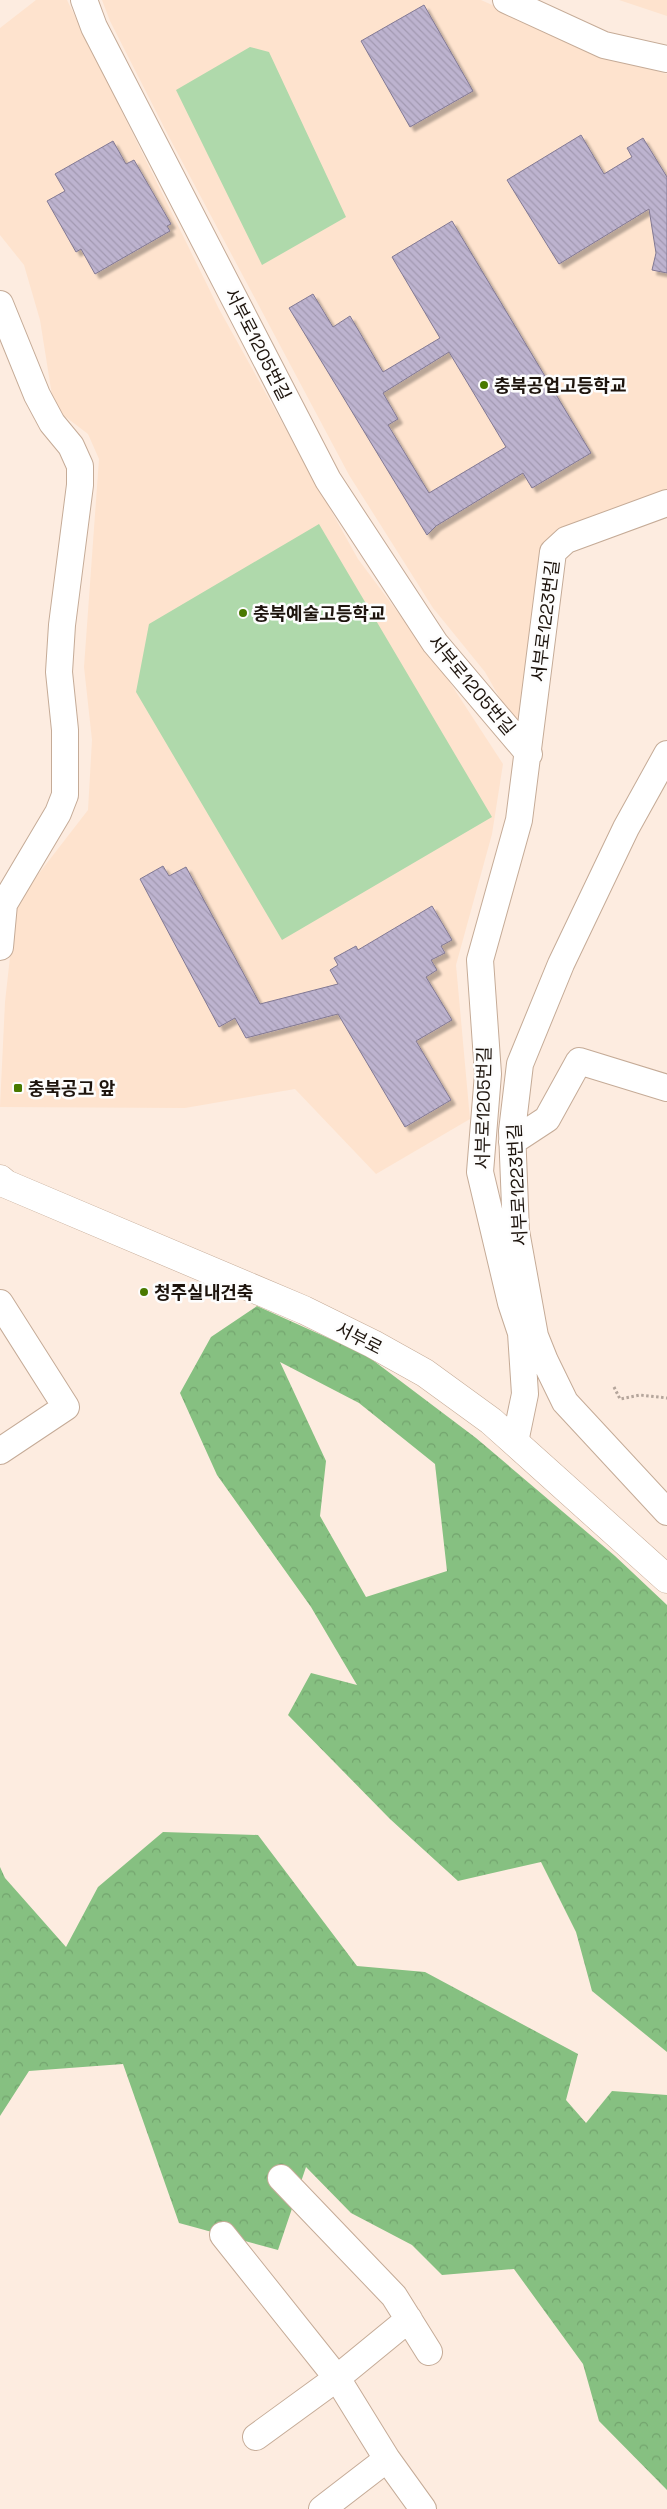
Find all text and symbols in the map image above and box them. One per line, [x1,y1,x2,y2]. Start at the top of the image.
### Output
street label: 서부로1205번길 [220,284,296,404]
place label: 충북공업고등학교 [494,374,626,397]
marker: 충북공업고등학교 [478,379,490,391]
street label: 서부로1223번길 [526,559,564,683]
place label: 충북예술고등학교 [253,602,385,625]
marker: 충북예술고등학교 [237,607,249,619]
street label: 서부로1205번길 [423,630,521,740]
street label: 서부로1205번길 [470,1046,496,1170]
place label: 충북공고 앞 [28,1077,116,1100]
marker: 충북공고 앞 [12,1082,24,1094]
street label: 서부로1223번길 [502,1123,532,1247]
place label: 청주실내건축 [154,1281,253,1304]
marker: 청주실내건축 [138,1286,150,1298]
street label: 서부로 [332,1316,386,1360]

